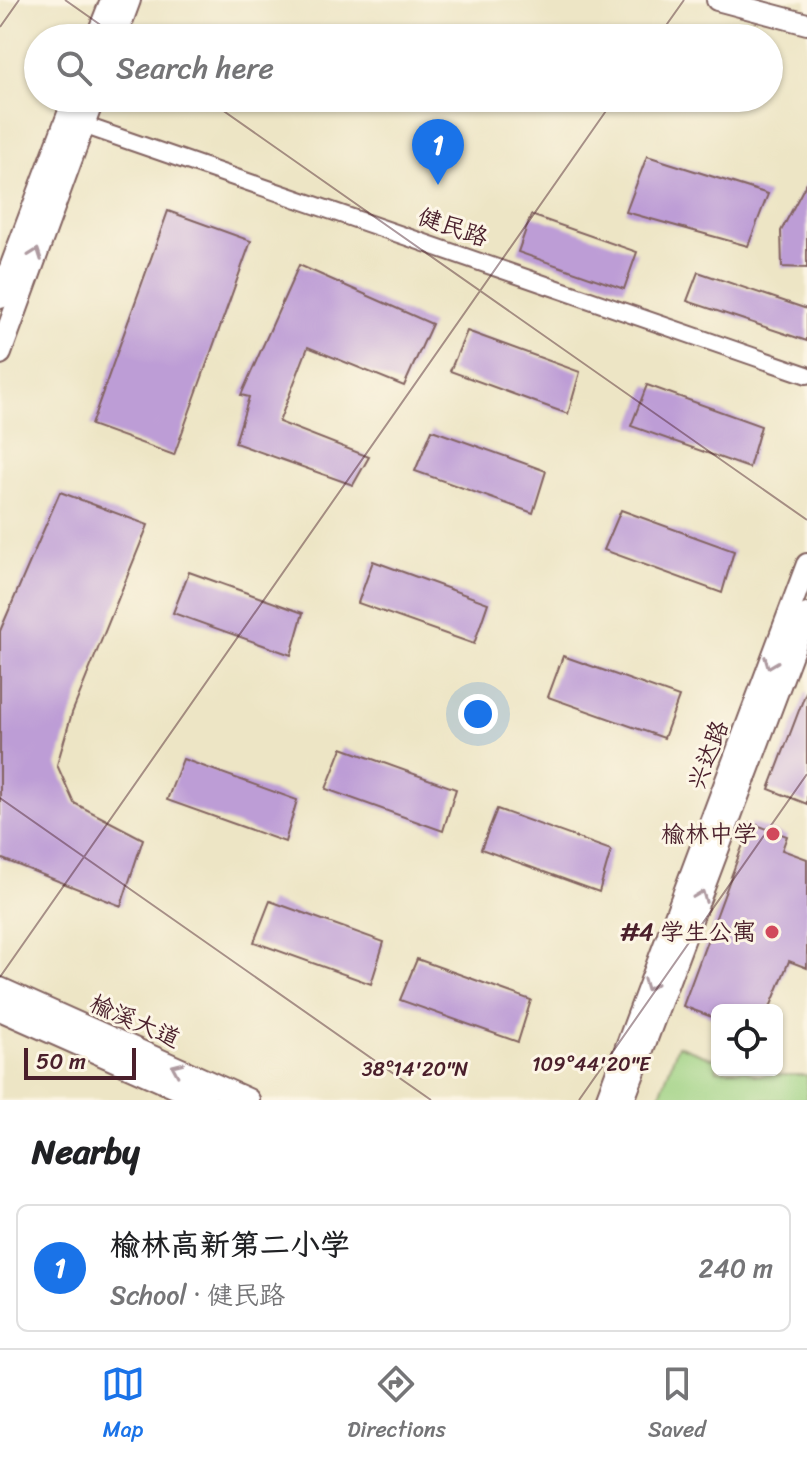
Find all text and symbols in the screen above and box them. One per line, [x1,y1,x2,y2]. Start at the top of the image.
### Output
search box [24,24,783,112]
text: Search here [116,41,274,95]
icon: search [52,46,96,90]
pin: 1 [412,119,464,185]
street label: 健民路 [412,195,494,259]
one-way arrow [26,247,42,261]
one-way arrow [763,655,780,669]
your location [458,694,498,734]
street label: 兴达路 [675,714,741,796]
place label: 榆林中学 [661,813,757,855]
marker: 榆林中学 [764,825,782,843]
one-way arrow [691,890,708,904]
place label: #4 学生公寓 [619,911,756,953]
marker: #4 学生公寓 [763,923,781,941]
one-way arrow [642,977,659,991]
street label: 榆溪大道 [83,982,187,1060]
map controls [711,1004,783,1076]
button: locate [711,1004,783,1076]
text: 50 m [36,1042,86,1081]
scale bar [24,1044,136,1080]
text: 109°44'20"E [532,1047,652,1082]
text: 38°14'20"N [362,1052,468,1087]
one-way arrow [171,1062,185,1078]
text: Nearby [32,1122,140,1182]
text: 榆林高新第二小学 [110,1218,350,1272]
text: 1 [54,1245,66,1291]
text: 240 m [699,1245,773,1291]
text: School · 健民路 [110,1272,285,1318]
tab: Map [101,1362,145,1449]
tab: Directions [347,1362,446,1449]
tab: Saved [648,1362,706,1449]

